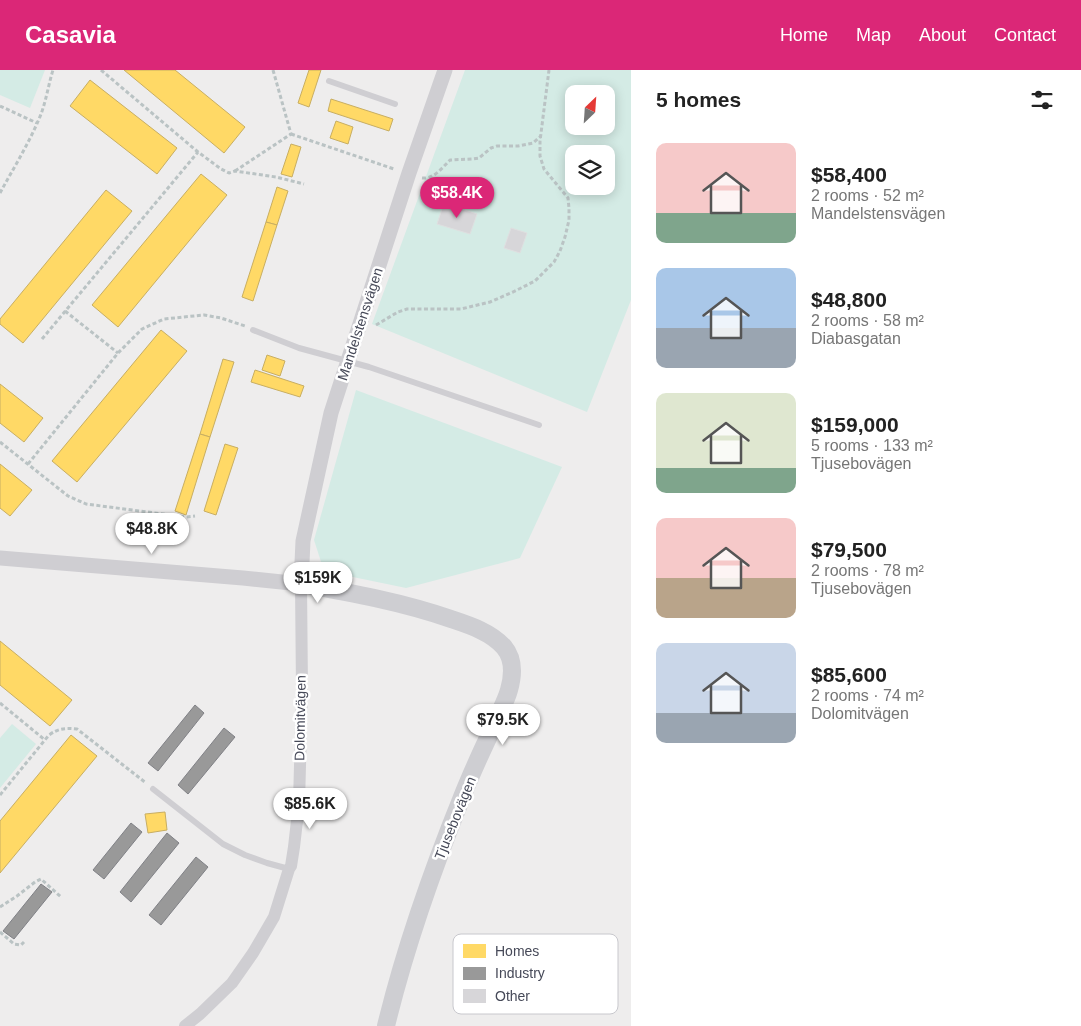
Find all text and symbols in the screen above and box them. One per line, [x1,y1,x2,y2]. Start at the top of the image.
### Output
text: Casavia [25,21,116,48]
text: Home [780,25,828,45]
text: Map [856,25,891,45]
text: About [919,25,966,45]
text: Contact [994,25,1056,45]
north arrow [565,85,615,135]
map controls [565,85,615,195]
icon: filters [1028,86,1056,114]
text: 5 homes [656,88,741,111]
button: layers [565,145,615,195]
icon: home [696,163,756,223]
text: $58,400 [811,163,887,186]
pin: $58.4K [416,176,498,219]
text: $58.4K [431,184,483,201]
text: 2 rooms · 52 m² [811,187,924,204]
text: Mandelstensvägen [811,205,945,222]
street label: Mandelstensvägen [334,266,386,382]
icon: home [696,288,756,348]
text: $48,800 [811,288,887,311]
text: 2 rooms · 58 m² [811,312,924,329]
text: Diabasgatan [811,330,901,347]
icon: home [696,413,756,473]
text: $159,000 [811,413,899,436]
text: 5 rooms · 133 m² [811,437,933,454]
text: Tjusebovägen [811,455,912,472]
pin: $48.8K [111,512,193,555]
text: $48.8K [126,520,178,537]
icon: home [696,538,756,598]
text: $79,500 [811,538,887,561]
pin: $159K [283,562,353,604]
text: 2 rooms · 78 m² [811,562,924,579]
text: $159K [294,569,342,586]
text: Tjusebovägen [811,580,912,597]
icon: home [696,663,756,723]
text: $85,600 [811,663,887,686]
street label: Dolomitvägen [291,675,309,761]
text: 2 rooms · 74 m² [811,687,924,704]
pin: $79.5K [462,704,544,746]
text: Dolomitvägen [811,705,909,722]
text: $79.5K [477,711,529,728]
street label: Tjusebovägen [431,774,479,862]
pin: $85.6K [269,788,351,830]
text: $85.6K [284,795,336,812]
legend [453,934,618,1014]
text: Homes [495,943,539,959]
text: Industry [495,965,545,981]
text: Other [495,988,530,1004]

